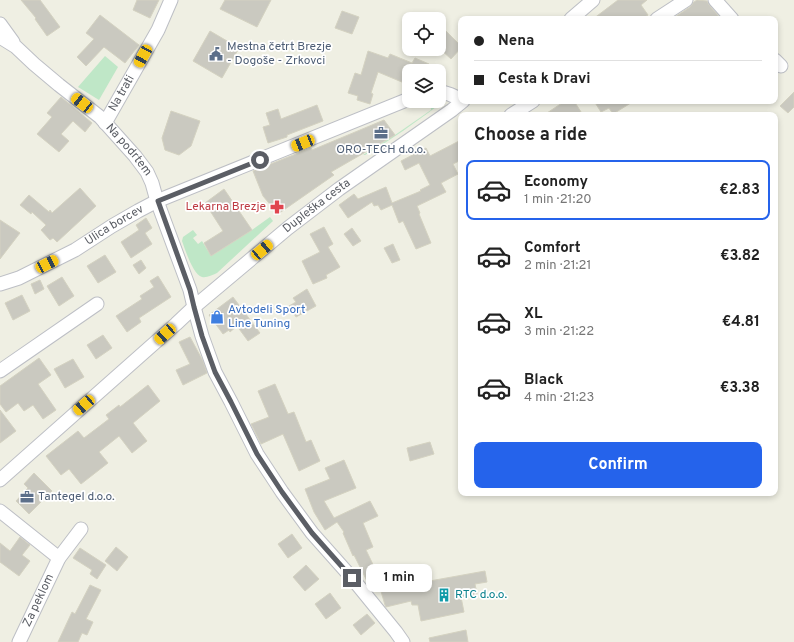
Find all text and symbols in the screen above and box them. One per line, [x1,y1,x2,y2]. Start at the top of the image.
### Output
map controls [402,12,446,108]
button: locate [402,12,446,56]
text: Nena [498,32,534,51]
place label: Mestna četrt Brezje - Dogoše - Zrkovci [227,39,331,69]
car [132,43,154,69]
public building icon: Mestna četrt Brezje - Dogoše - Zrkovci [208,46,224,62]
button: layers [402,64,446,108]
text: Cesta k Dravi [498,70,591,89]
street label: Na trati [105,72,139,114]
car [69,91,95,115]
street label: Na podrtem [102,120,155,179]
text: Choose a ride [474,124,587,147]
office icon: ORO-TECH d.o.o. [373,125,389,141]
car [290,133,316,153]
place label: ORO-TECH d.o.o. [336,142,426,158]
route start [251,151,269,169]
icon: car [476,172,512,208]
text: Economy [524,173,588,192]
street label: Dupleška cesta [280,175,354,237]
text: €2.83 [719,181,760,200]
text: 1 min · 21:20 [524,192,592,208]
place label: Lekarna Brezje [186,199,266,215]
pharmacy icon: Lekarna Brezje [269,199,285,215]
street label: Ulica borcev [82,201,146,249]
car [249,238,275,262]
icon: car [476,238,512,274]
text: Comfort [524,239,581,258]
text: €3.82 [720,247,760,266]
car [34,253,60,275]
text: 2 min · 21:21 [524,258,591,274]
place label: Avtodeli Sport Line Tuning [228,302,306,332]
icon: car [476,304,512,340]
text: XL [524,305,542,324]
shop icon: Avtodeli Sport Line Tuning [209,309,225,325]
text: €4.81 [722,313,760,332]
car [152,322,178,346]
text: 3 min · 21:22 [524,324,594,340]
icon: car [476,370,512,406]
text: Black [524,371,564,390]
text: €3.38 [720,379,760,398]
text: 4 min · 21:23 [524,390,594,406]
car [71,393,97,417]
button: Confirm [474,442,762,488]
office icon: Tantegel d.o.o. [19,489,35,505]
place label: Tantegel d.o.o. [38,489,115,505]
callout: 1 min [366,564,432,592]
route end [343,569,361,587]
text: 1 min [383,570,415,586]
street label: Za peklom [19,571,58,630]
building icon: RTC d.o.o. [436,587,452,603]
place label: RTC d.o.o. [455,587,507,603]

